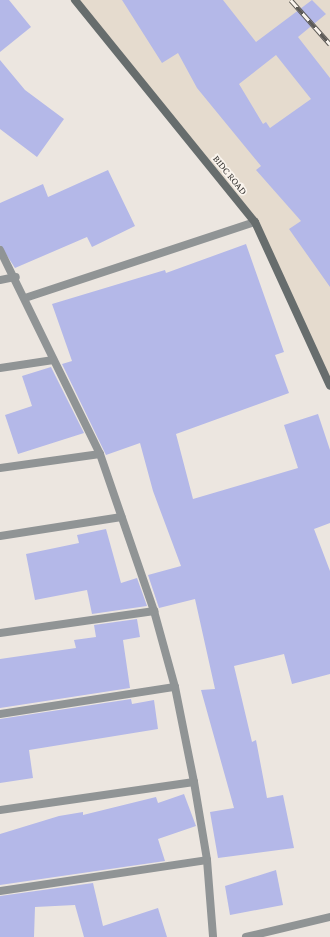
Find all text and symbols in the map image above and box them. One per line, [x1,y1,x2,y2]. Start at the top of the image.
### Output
street label: BIDC ROAD [210,153,250,197]

